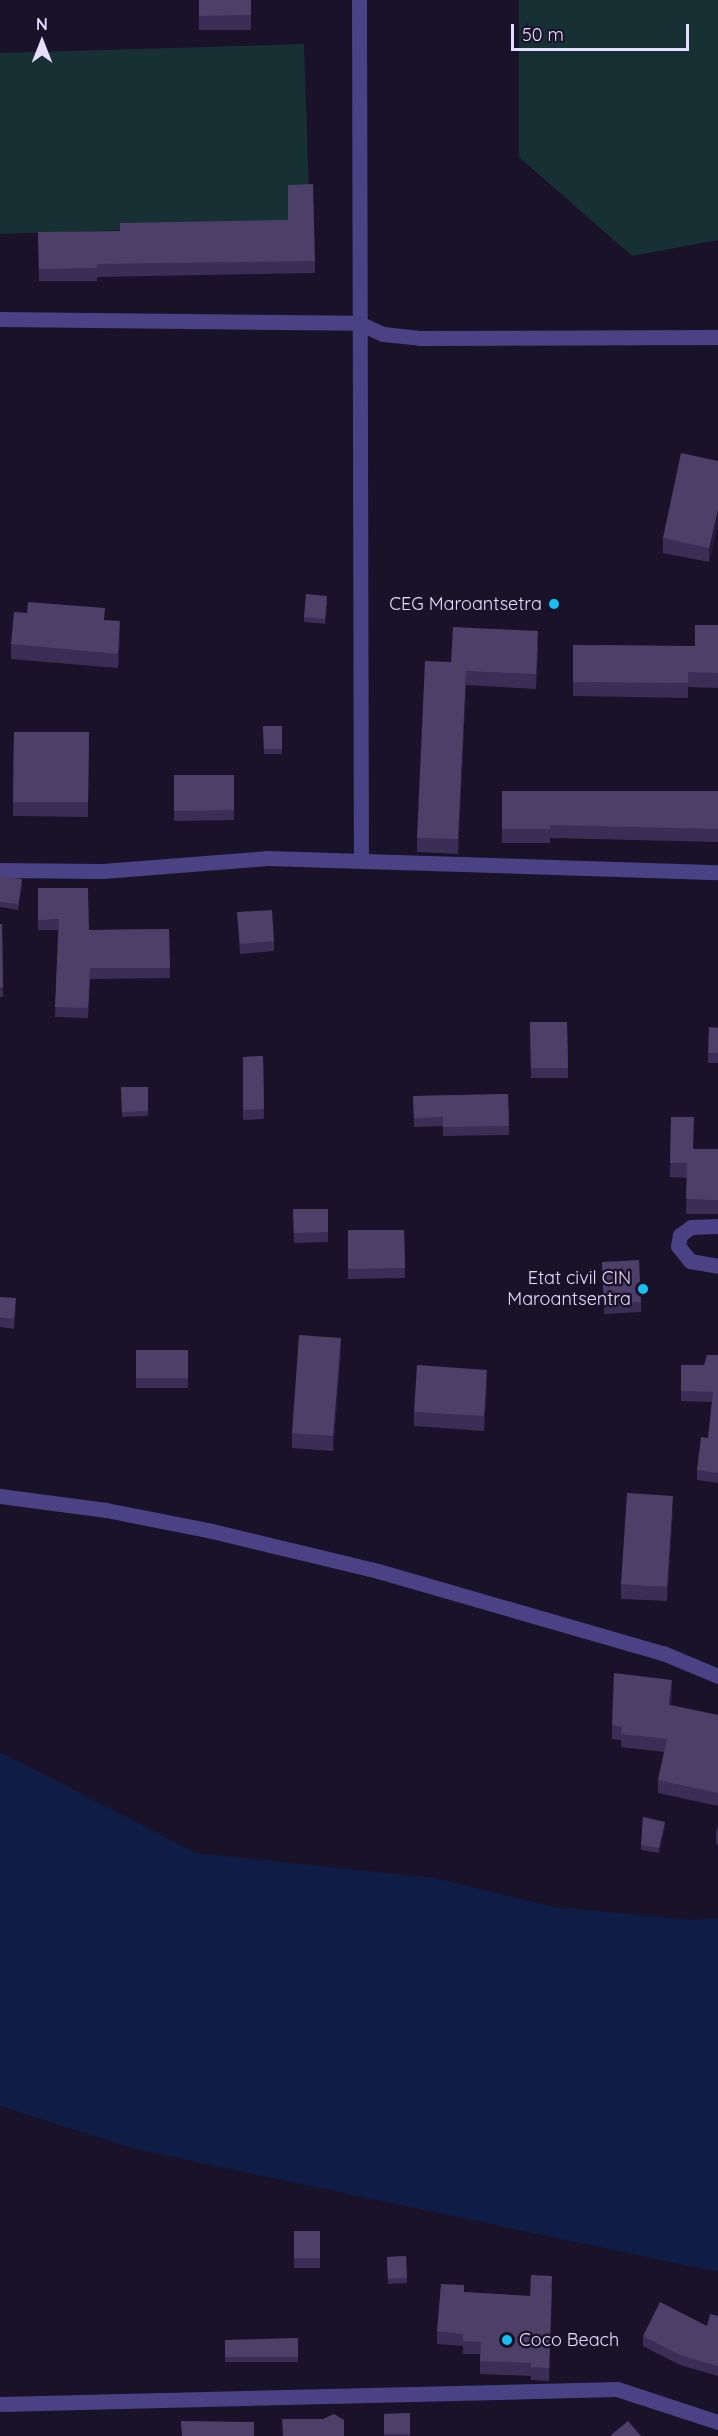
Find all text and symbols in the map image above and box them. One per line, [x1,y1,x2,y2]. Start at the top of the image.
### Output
north arrow [12,12,72,72]
scale bar [514,12,692,50]
text: N [36,14,48,34]
text: 50 m [522,23,564,46]
place label: CEG Maroantsetra [389,593,542,615]
marker: CEG Maroantsetra [547,597,561,611]
place label: Etat civil CIN Maroantsentra [507,1268,631,1310]
marker: Etat civil CIN Maroantsentra [636,1282,650,1296]
place label: Coco Beach [519,2329,619,2351]
marker: Coco Beach [500,2333,514,2347]

